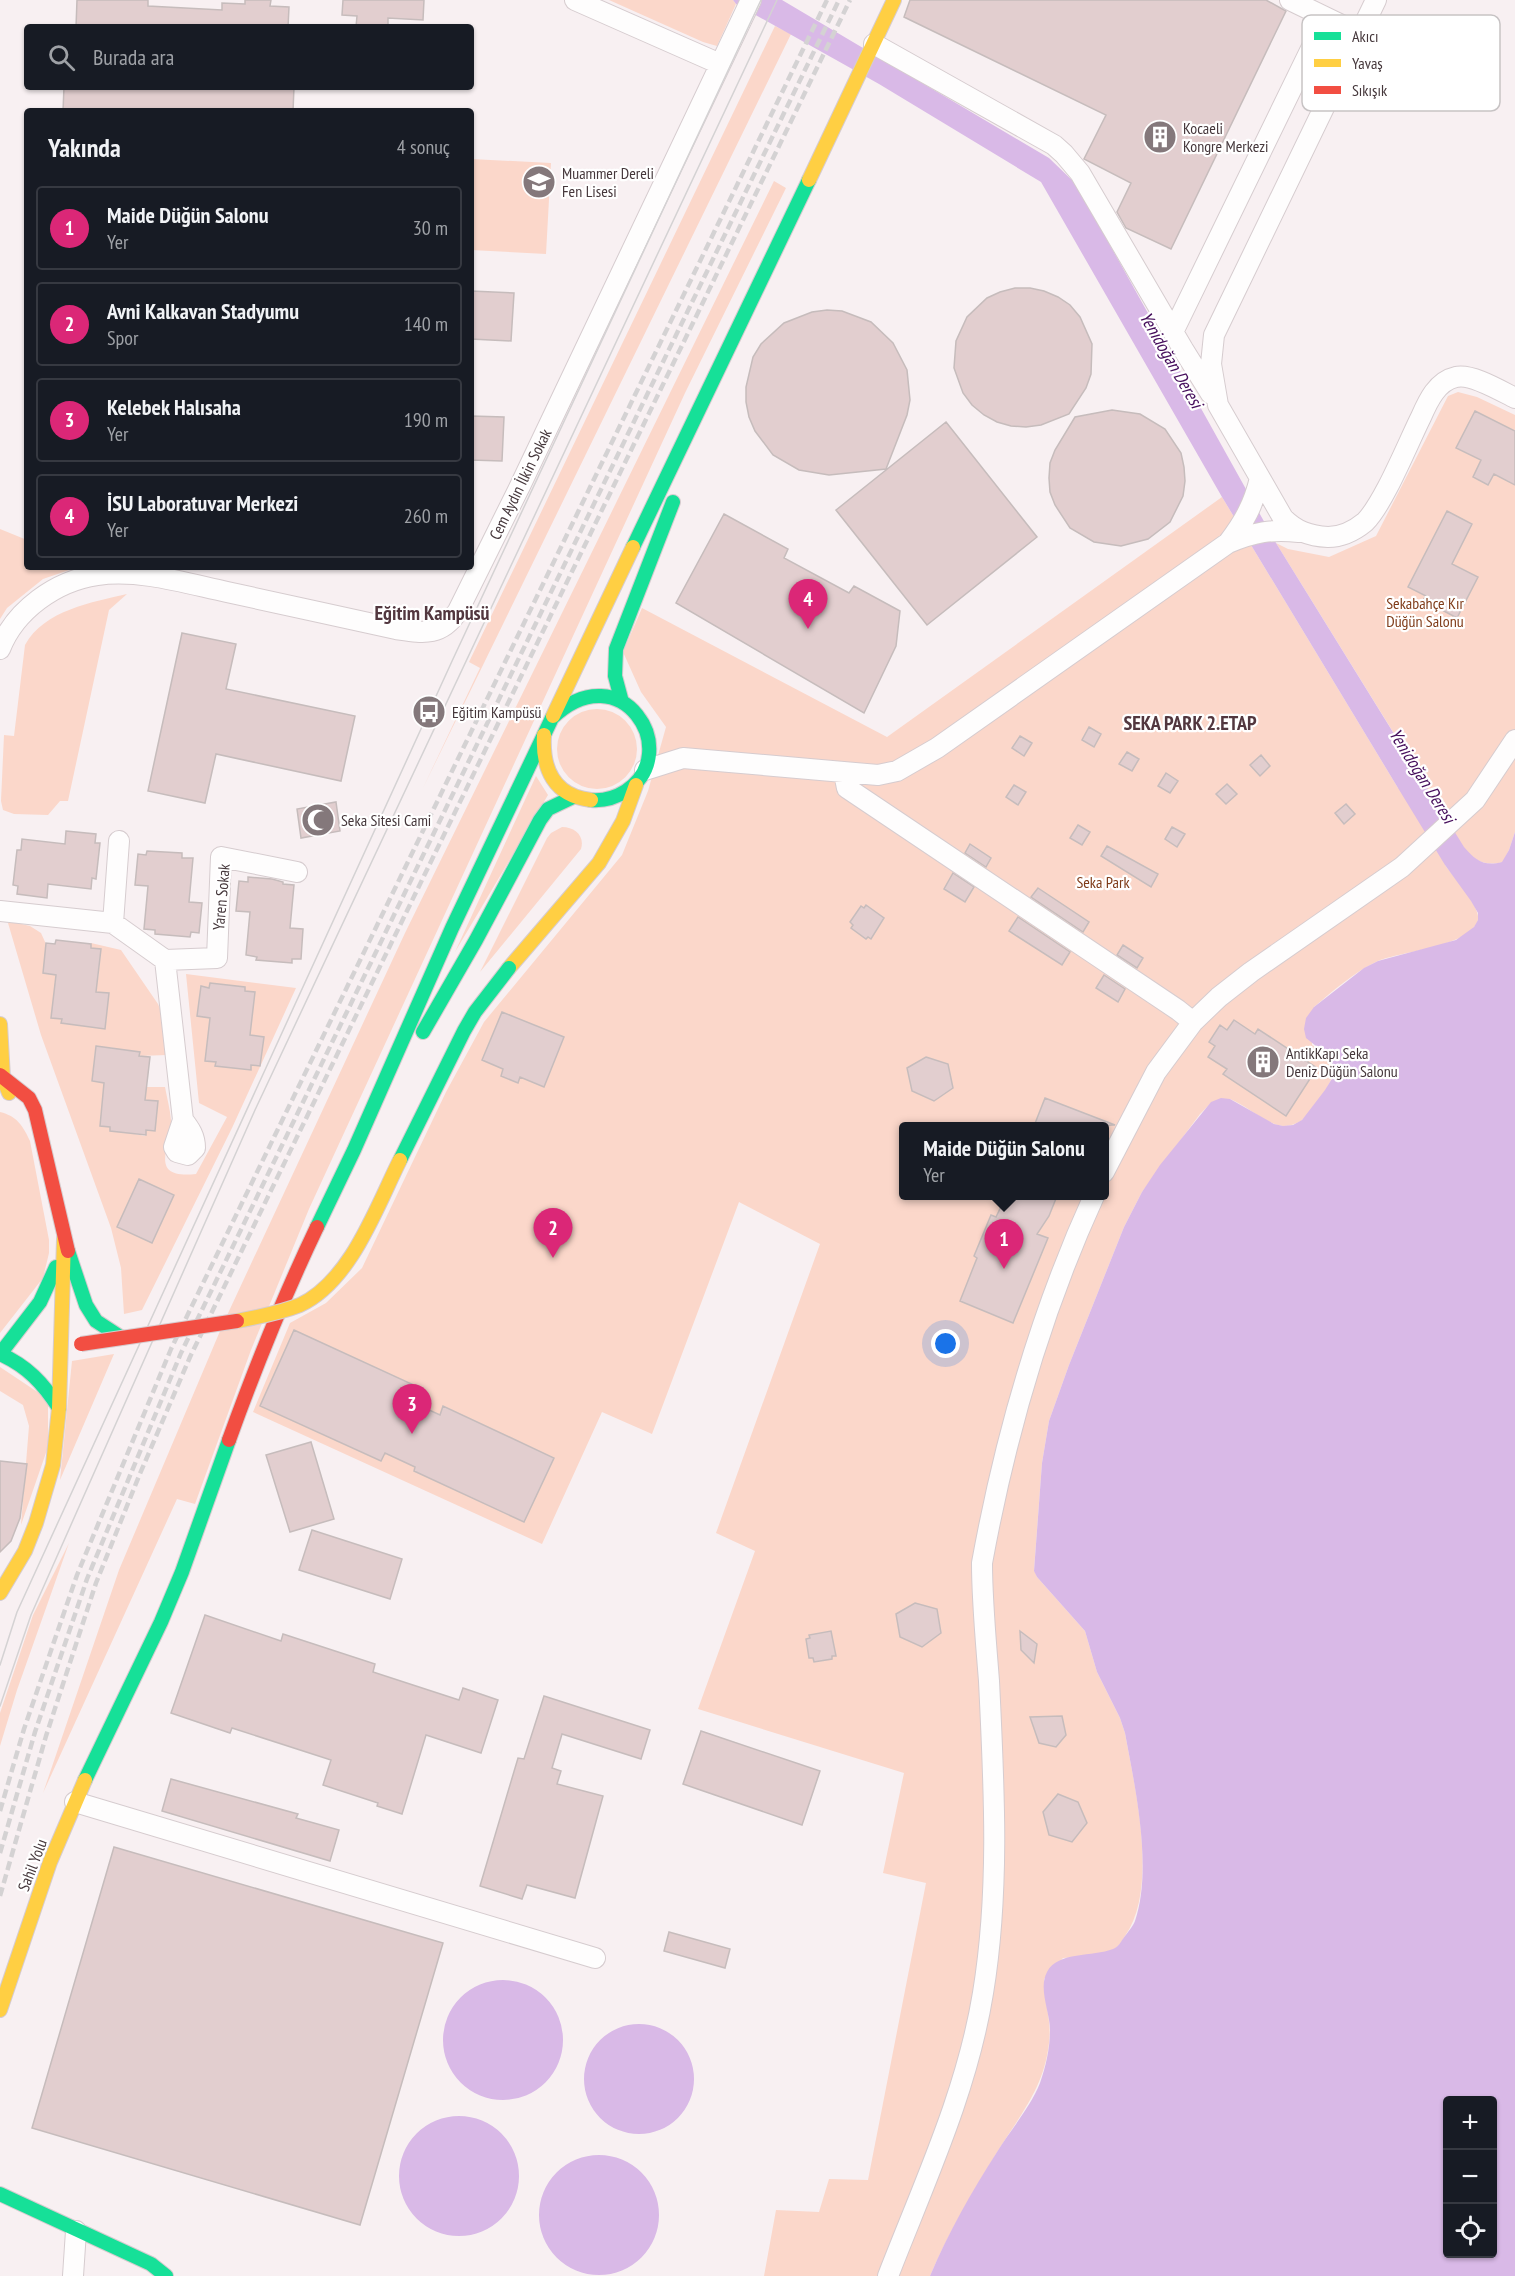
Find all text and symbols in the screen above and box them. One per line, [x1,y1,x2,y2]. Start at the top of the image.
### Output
legend [1302,15,1500,111]
search box [24,24,474,90]
text: Akıcı [1352,26,1378,46]
icon: search [45,41,78,74]
text: Burada ara [93,43,174,71]
text: Yavaş [1352,53,1383,73]
text: Sıkışık [1352,80,1388,100]
place label: Kocaeli Kongre Merkezi [1183,118,1268,156]
building icon: Kocaeli Kongre Merkezi [1142,119,1178,155]
text: Yakında [48,131,121,164]
text: 4 sonuç [397,134,450,160]
place label: Muammer Dereli Fen Lisesi [562,163,654,201]
school or university icon: Muammer Dereli Fen Lisesi [521,164,557,200]
text: Maide Düğün Salonu [107,201,268,229]
text: 1 [65,215,74,241]
text: 30 m [413,215,448,241]
text: Yer [107,229,128,255]
text: Avni Kalkavan Stadyumu [107,297,299,325]
water label: Yenidoğan Deresi [1135,307,1209,414]
text: 2 [65,311,74,337]
text: 140 m [404,311,448,337]
text: Spor [107,325,138,351]
text: Kelebek Halısaha [107,393,241,421]
text: 3 [65,407,74,433]
text: 190 m [404,407,448,433]
text: Yer [107,421,128,447]
street label: Cem Aydın İlkin Sokak [485,425,556,543]
text: İSU Laboratuvar Merkezi [107,489,298,517]
text: 4 [65,503,74,529]
text: 260 m [404,503,448,529]
text: Yer [107,517,128,543]
pin: 4 [788,580,828,629]
park label: Sekabahçe Kır Düğün Salonu [1386,593,1464,631]
district label: Eğitim Kampüsü [374,600,490,626]
bus stop icon: Eğitim Kampüsü [411,694,447,730]
place label: Eğitim Kampüsü [452,702,542,722]
district label: SEKA PARK 2.ETAP [1123,710,1257,736]
water label: Yenidoğan Deresi [1384,724,1462,829]
mosque icon: Seka Sitesi Cami [300,802,336,838]
place label: Seka Sitesi Cami [341,810,431,830]
street label: Yaren Sokak [208,862,234,931]
park label: Seka Park [1076,872,1130,892]
place label: AntikKapı Seka Deniz Düğün Salonu [1286,1043,1398,1081]
building icon: AntikKapı Seka Deniz Düğün Salonu [1245,1044,1281,1080]
popup [899,1122,1109,1200]
text: Maide Düğün Salonu [923,1134,1085,1162]
text: Yer [923,1162,945,1188]
pin: 2 [534,1208,572,1258]
pin: 1 [984,1220,1024,1269]
your location [931,1329,960,1358]
pin: 3 [392,1384,432,1434]
street label: Sahil Yolu [13,1836,51,1894]
map controls [1443,2096,1497,2258]
button: + [1443,2096,1497,2150]
button: − [1443,2150,1497,2204]
button: locate [1443,2204,1497,2258]

